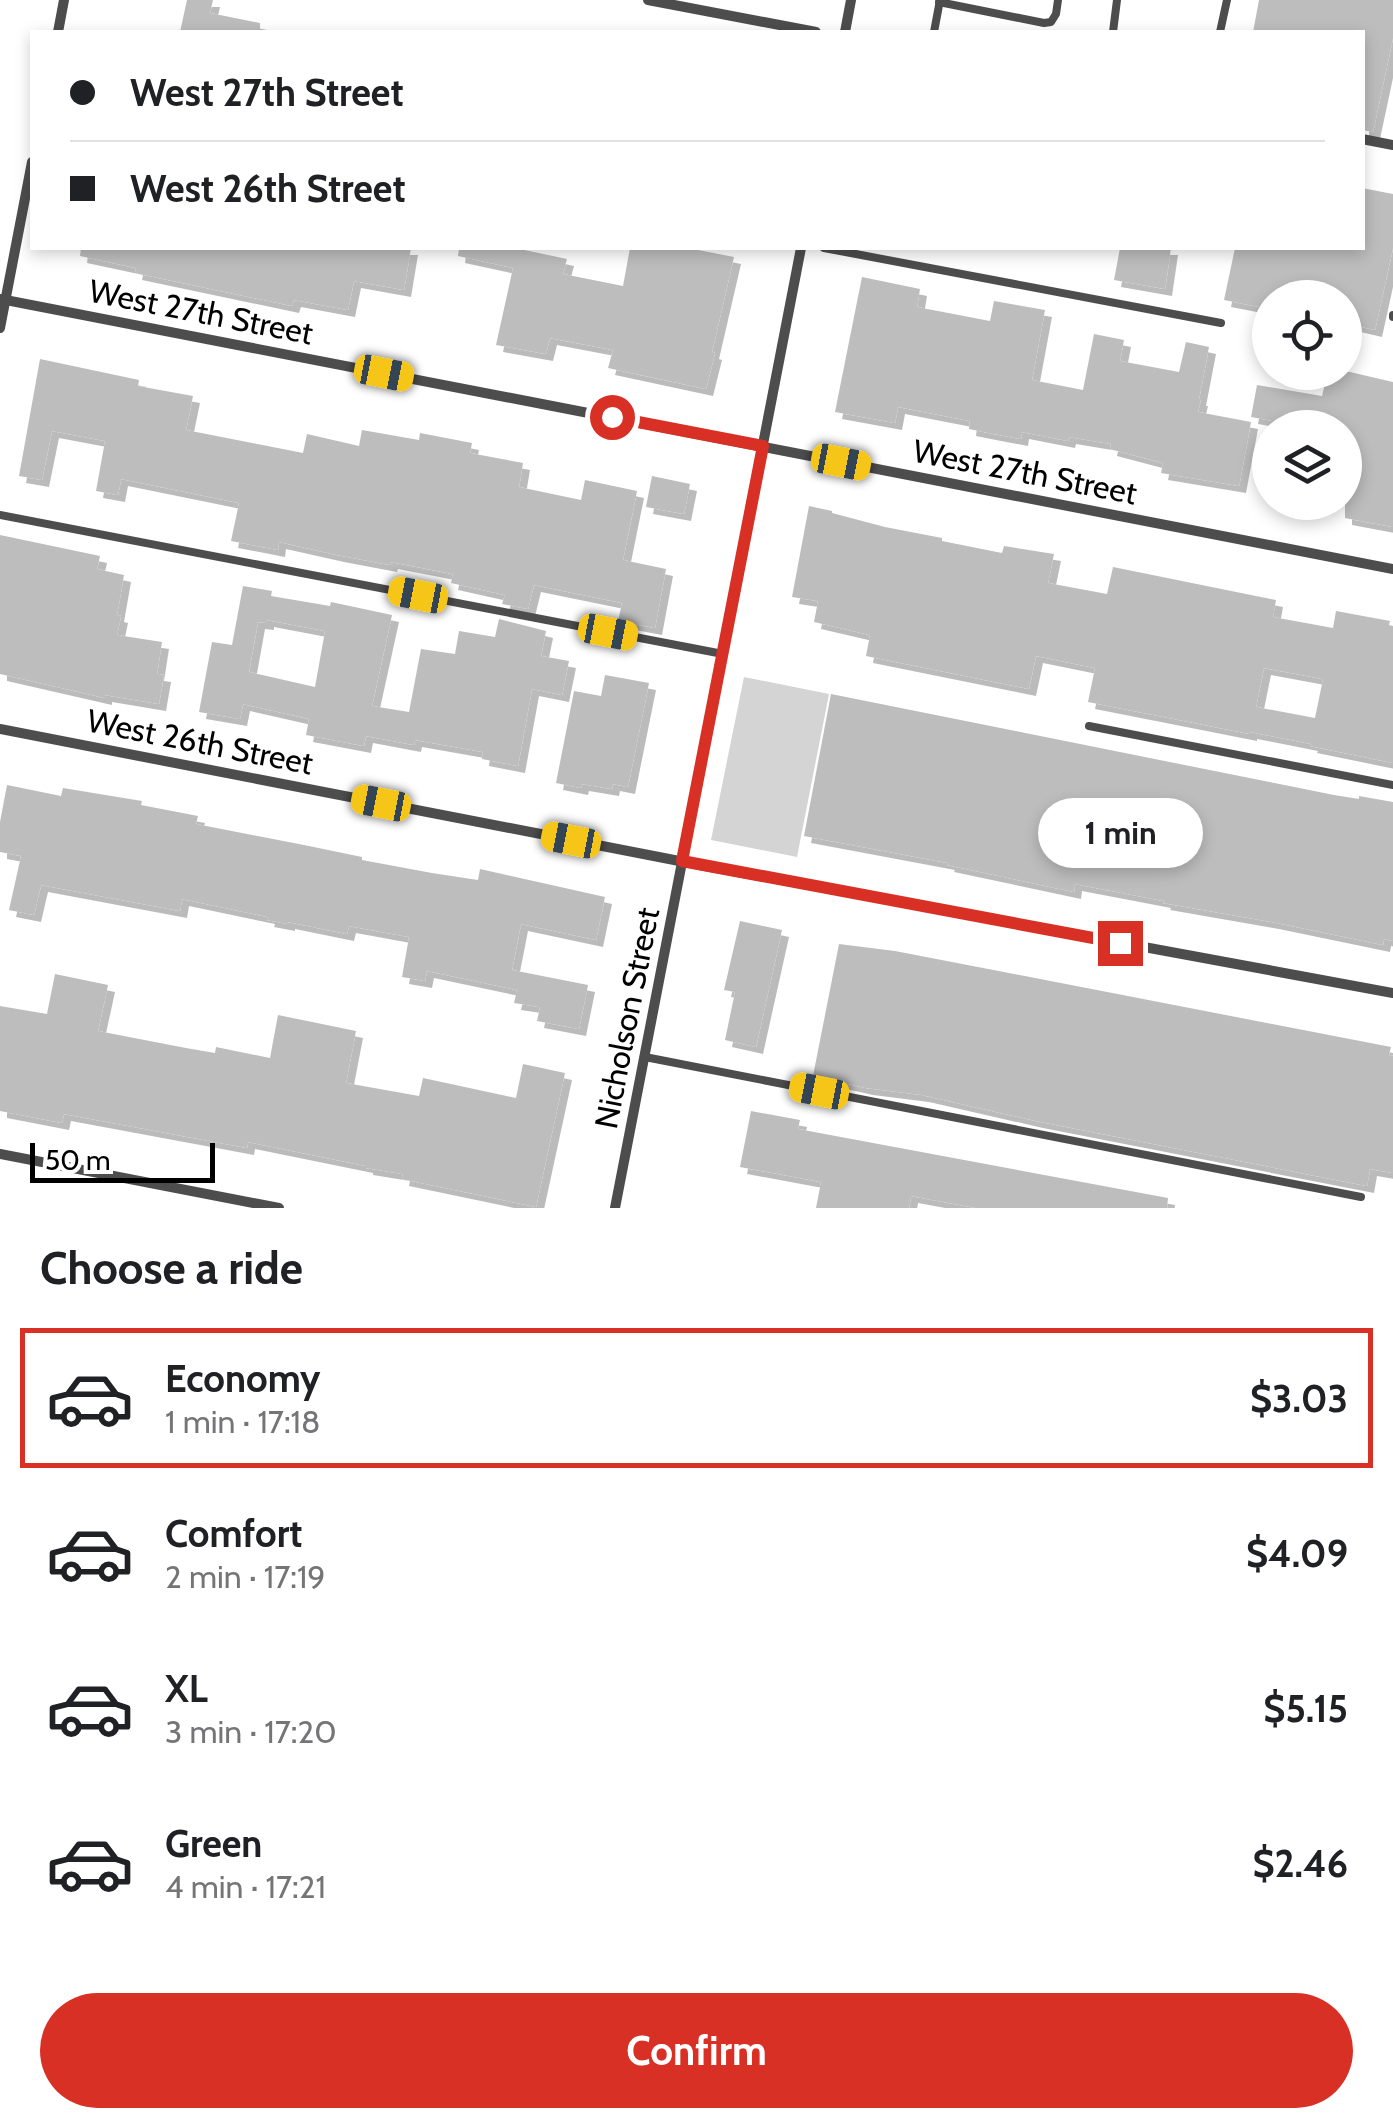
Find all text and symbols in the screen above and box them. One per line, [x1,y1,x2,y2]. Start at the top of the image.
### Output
text: West 27th Street [130,69,404,116]
text: West 26th Street [130,165,405,212]
street label: West 27th Street [86,271,316,352]
map controls [1252,280,1362,520]
button: locate [1252,280,1362,390]
car [352,353,416,393]
route start [590,395,635,440]
button: layers [1252,410,1362,520]
street label: West 27th Street [910,431,1140,512]
car [809,442,873,482]
car [386,575,450,615]
car [576,612,640,652]
street label: West 26th Street [84,701,316,783]
car [349,783,413,823]
callout: 1 min [1038,798,1202,868]
text: 1 min [1084,813,1157,852]
car [539,820,603,860]
street label: Nicholson Street [586,904,667,1132]
route end [1098,921,1143,966]
car [787,1071,851,1111]
scale bar [30,1138,215,1182]
text: 50 m [45,1143,111,1177]
text: Choose a ride [40,1241,303,1295]
icon: car [45,1353,135,1443]
text: Economy [165,1355,320,1402]
text: $3.03 [1250,1375,1348,1422]
text: 1 min · 17:18 [165,1402,320,1441]
icon: car [45,1508,135,1598]
text: Comfort [165,1510,302,1557]
text: $4.09 [1246,1530,1348,1577]
text: 2 min · 17:19 [165,1557,326,1596]
icon: car [45,1663,135,1753]
text: XL [165,1665,208,1712]
text: $5.15 [1263,1685,1348,1732]
text: 3 min · 17:20 [165,1712,337,1751]
icon: car [45,1818,135,1908]
text: Green [165,1820,262,1867]
text: $2.46 [1252,1840,1348,1887]
text: 4 min · 17:21 [165,1867,326,1906]
button: Confirm [40,1993,1353,2108]

